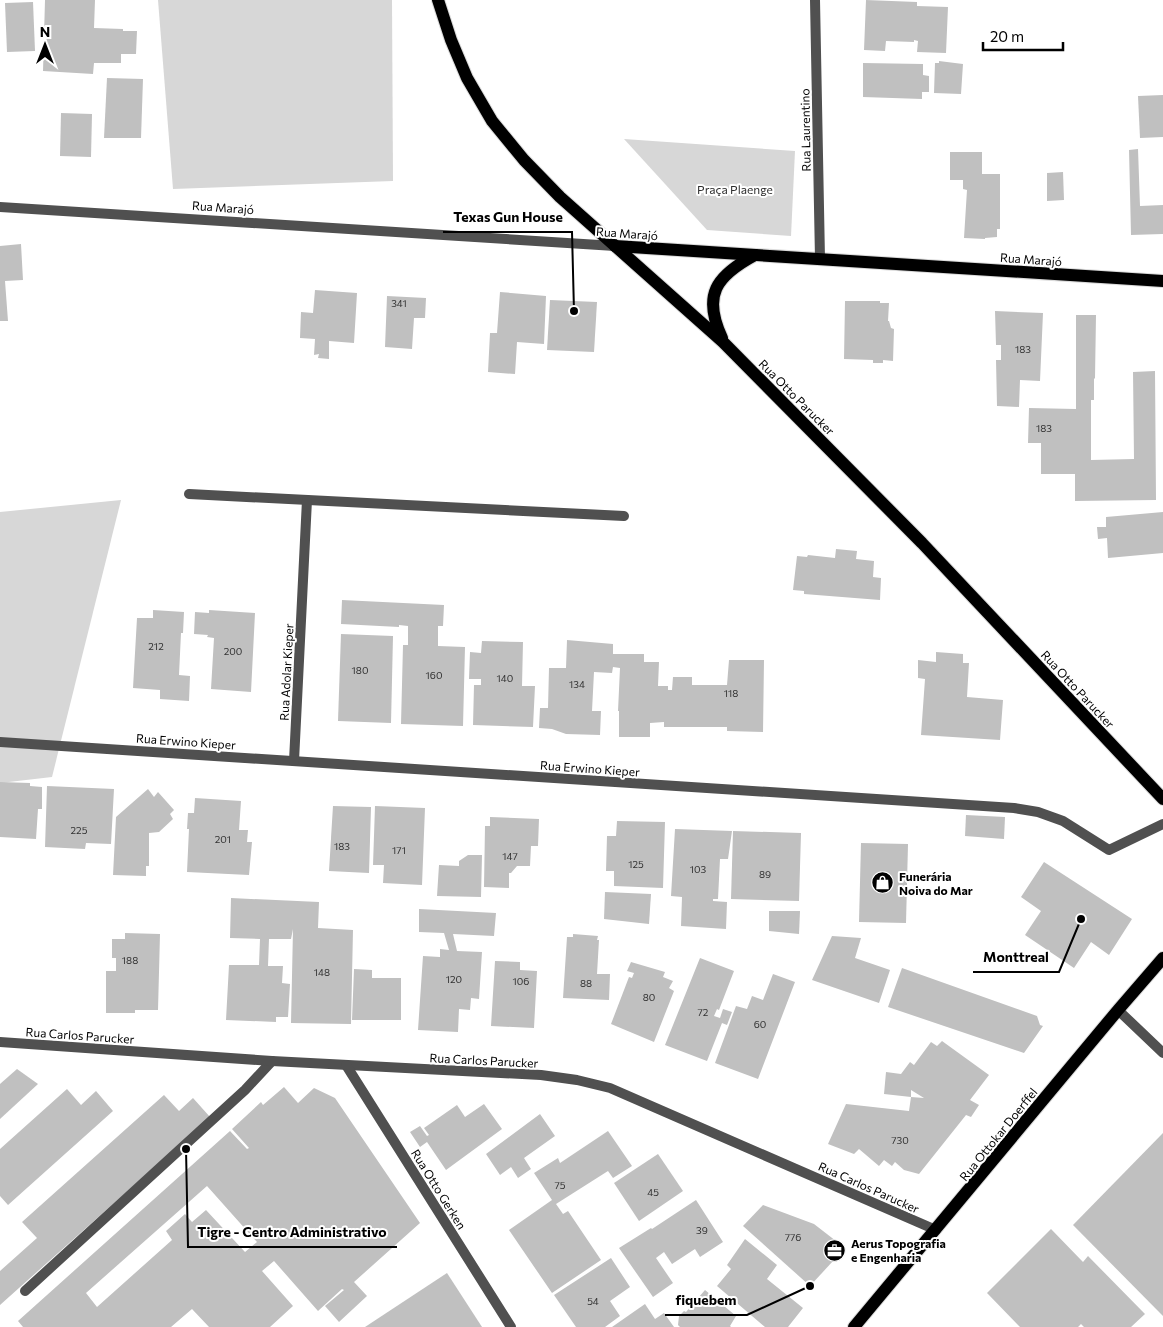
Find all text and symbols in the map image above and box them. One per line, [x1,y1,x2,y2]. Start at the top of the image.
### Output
north arrow [20,20,70,70]
scale bar [983,20,1063,52]
text: N [40,23,50,40]
text: 20 m [990,27,1024,45]
street label: Rua Laurentino [797,88,813,172]
park label: Praça Plaenge [697,182,773,196]
street label: Rua Marajó [192,198,254,216]
callout: Texas Gun House [443,203,572,232]
text: Texas Gun House [453,208,563,225]
street label: Rua Marajó [596,224,658,242]
street label: Rua Marajó [1000,250,1062,268]
house number: 341 [391,297,407,309]
house number: 183 [1015,343,1031,355]
street label: Rua Otto Parucker [756,356,838,438]
house number: 183 [1036,422,1052,434]
street label: Rua Adolar Kieper [276,623,296,721]
house number: 212 [148,640,164,652]
house number: 200 [224,645,242,657]
street label: Rua Otto Parucker [1038,647,1118,731]
house number: 180 [352,664,368,676]
house number: 160 [426,669,442,681]
house number: 140 [497,672,513,684]
house number: 134 [569,678,585,690]
house number: 118 [724,687,738,699]
street label: Rua Erwino Kieper [136,731,237,751]
street label: Rua Erwino Kieper [540,758,641,778]
house number: 225 [71,824,88,836]
house number: 201 [215,833,231,845]
house number: 183 [334,840,350,852]
house number: 171 [392,844,406,856]
house number: 147 [502,850,518,862]
house number: 125 [628,858,644,870]
house number: 103 [690,863,707,875]
house number: 89 [759,868,771,880]
place label: Funerária Noiva do Mar [899,869,973,897]
shop icon: Funerária Noiva do Mar [871,871,895,895]
callout: Monttreal [973,943,1059,972]
text: Monttreal [983,948,1049,965]
house number: 188 [122,954,138,966]
house number: 148 [314,966,330,978]
house number: 120 [446,973,462,985]
house number: 106 [513,975,529,987]
house number: 88 [580,977,592,989]
house number: 80 [643,991,655,1003]
house number: 72 [698,1006,709,1018]
house number: 60 [754,1018,766,1030]
street label: Rua Carlos Parucker [25,1024,135,1046]
street label: Rua Carlos Parucker [429,1050,539,1070]
street label: Rua Ottokar Doerffel [956,1085,1040,1183]
house number: 730 [891,1134,909,1146]
street label: Rua Otto Gerken [409,1146,469,1232]
street label: Rua Carlos Parucker [816,1158,922,1216]
house number: 75 [555,1179,566,1191]
house number: 45 [647,1186,659,1198]
callout: Tigre - Centro Administrativo [188,1218,397,1247]
text: Tigre - Centro Administrativo [197,1223,387,1240]
house number: 39 [696,1224,708,1236]
house number: 776 [785,1231,801,1243]
place label: Aerus Topografia e Engenharia [851,1236,946,1264]
office icon: Aerus Topografia e Engenharia [823,1238,847,1262]
callout: fiquebem [665,1286,747,1315]
text: fiquebem [675,1291,737,1308]
house number: 54 [587,1295,599,1307]

